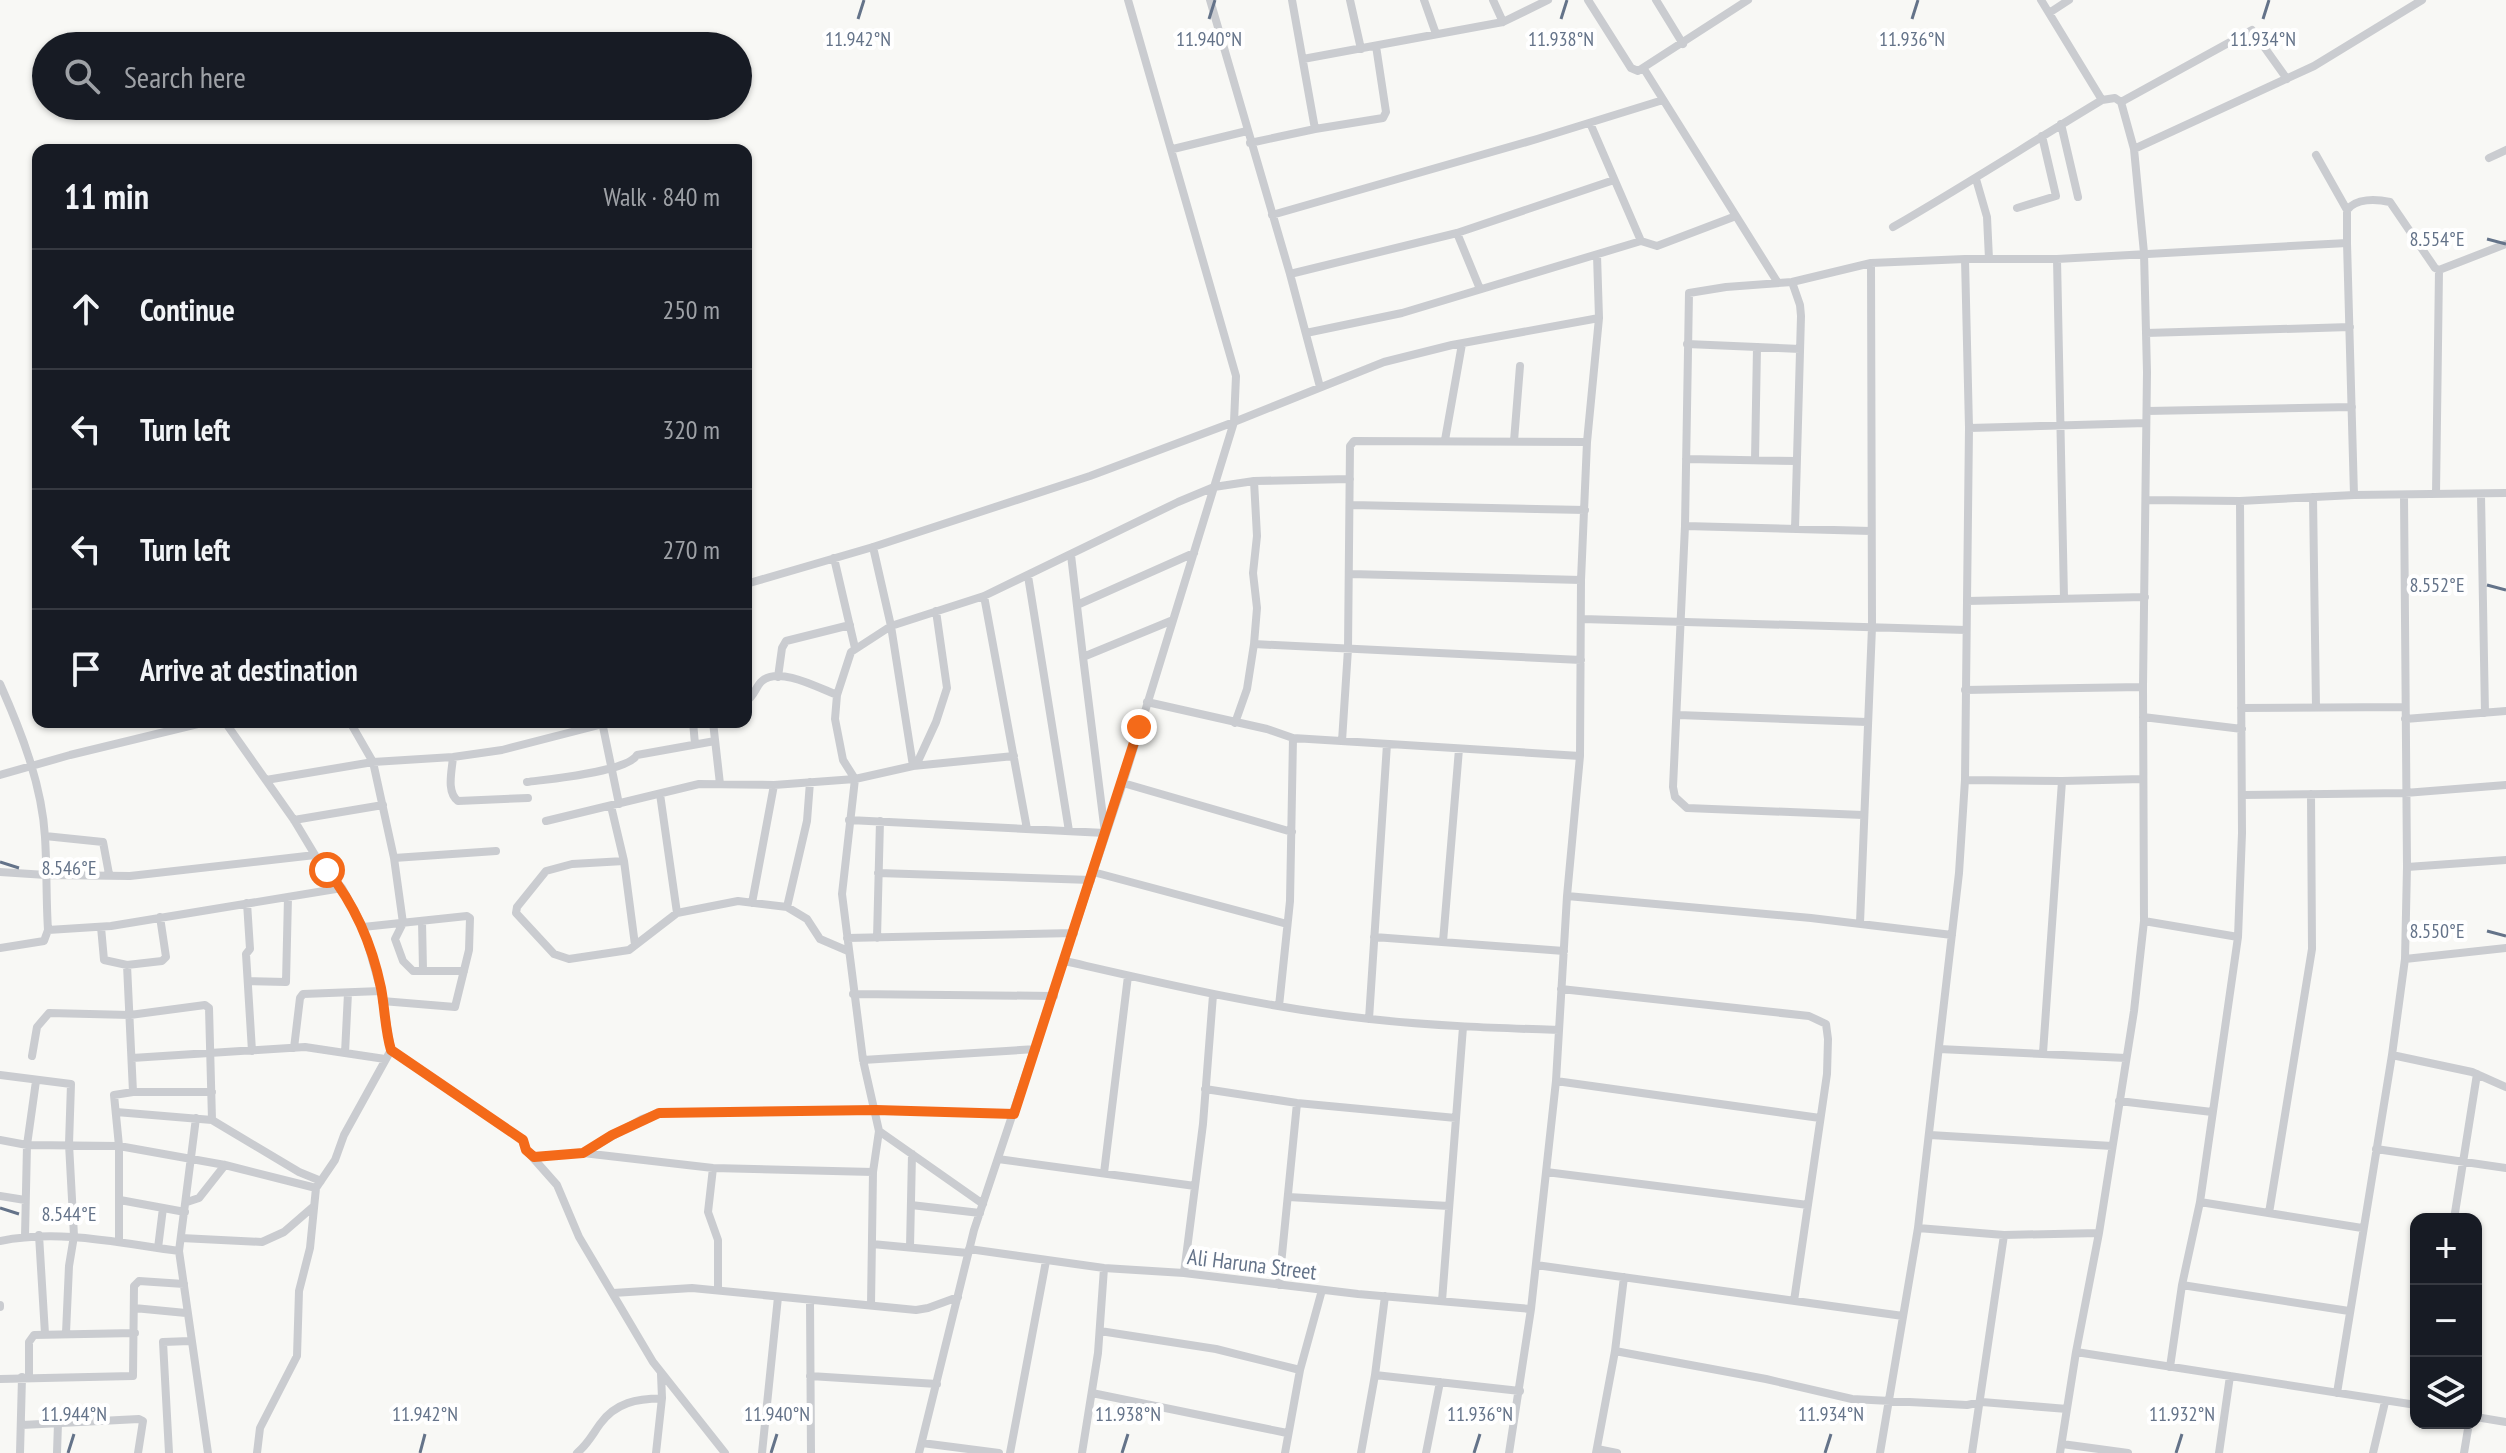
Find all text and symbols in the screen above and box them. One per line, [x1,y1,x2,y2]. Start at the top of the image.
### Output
text: 11.942°N [825,26,891,52]
text: 11.940°N [1176,26,1242,52]
text: 11.938°N [1528,26,1594,52]
text: 11.936°N [1879,26,1945,52]
text: 11.934°N [2230,26,2296,52]
search box [32,32,752,120]
icon: search [60,54,104,98]
text: Search here [124,57,246,96]
text: 11 min [64,174,149,218]
text: Walk · 840 m [603,180,720,213]
text: 8.554°E [2410,226,2464,252]
icon: ahead [64,287,108,331]
text: Continue [140,290,235,329]
text: 250 m [662,293,720,326]
icon: left [64,407,108,451]
text: Turn left [140,410,230,449]
text: 320 m [662,413,720,446]
icon: left [64,527,108,571]
text: Turn left [140,530,230,569]
text: 270 m [662,533,720,566]
text: 8.552°E [2410,572,2464,598]
icon: arrive [64,647,108,691]
text: Arrive at destination [140,650,358,689]
route end [1121,709,1157,745]
route start [309,852,345,888]
text: 8.546°E [42,855,96,881]
text: 8.550°E [2410,918,2464,944]
text: 8.544°E [42,1201,96,1227]
map controls [2410,1213,2482,1429]
button: + [2410,1213,2482,1285]
street label: Ali Haruna Street [1186,1242,1318,1286]
button: − [2410,1285,2482,1357]
button: layers [2410,1357,2482,1429]
text: 11.944°N [41,1401,107,1427]
text: 11.942°N [392,1401,458,1427]
text: 11.940°N [744,1401,810,1427]
text: 11.938°N [1095,1401,1161,1427]
text: 11.936°N [1447,1401,1513,1427]
text: 11.934°N [1798,1401,1864,1427]
text: 11.932°N [2149,1401,2215,1427]

